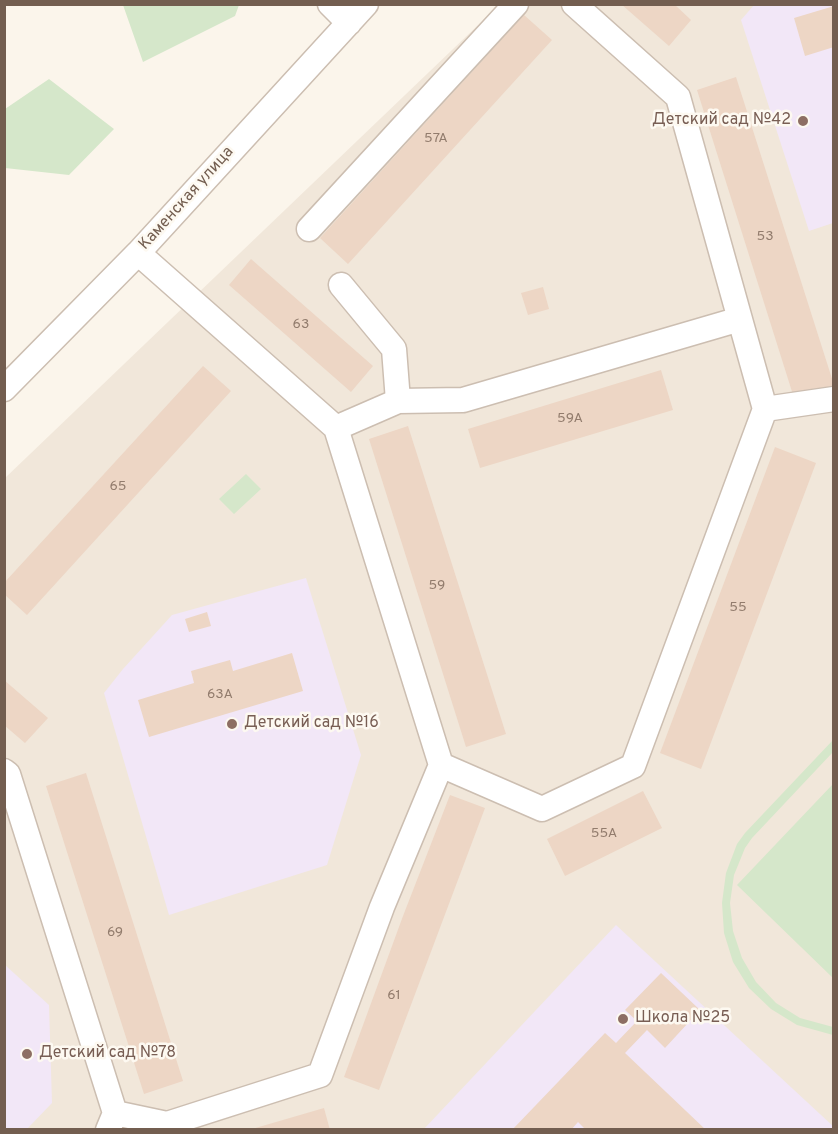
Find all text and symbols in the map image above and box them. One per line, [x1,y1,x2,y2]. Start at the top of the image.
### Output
place label: Детский сад №42 [652,111,791,131]
marker: Детский сад №42 [796,114,810,128]
house number: 57А [424,131,448,147]
street label: Каменская улица [136,143,238,255]
house number: 53 [756,229,774,245]
house number: 63 [293,317,309,333]
house number: 59А [557,411,583,427]
house number: 65 [109,479,127,495]
house number: 59 [429,578,445,594]
house number: 55 [729,600,747,616]
house number: 63А [207,687,233,703]
place label: Детский сад №16 [244,714,379,734]
marker: Детский сад №16 [225,717,239,731]
house number: 55А [591,826,617,842]
house number: 69 [107,925,123,941]
house number: 61 [387,988,401,1004]
place label: Школа №25 [635,1009,730,1029]
marker: Школа №25 [616,1012,630,1026]
place label: Детский сад №78 [39,1044,176,1064]
marker: Детский сад №78 [20,1047,34,1061]

